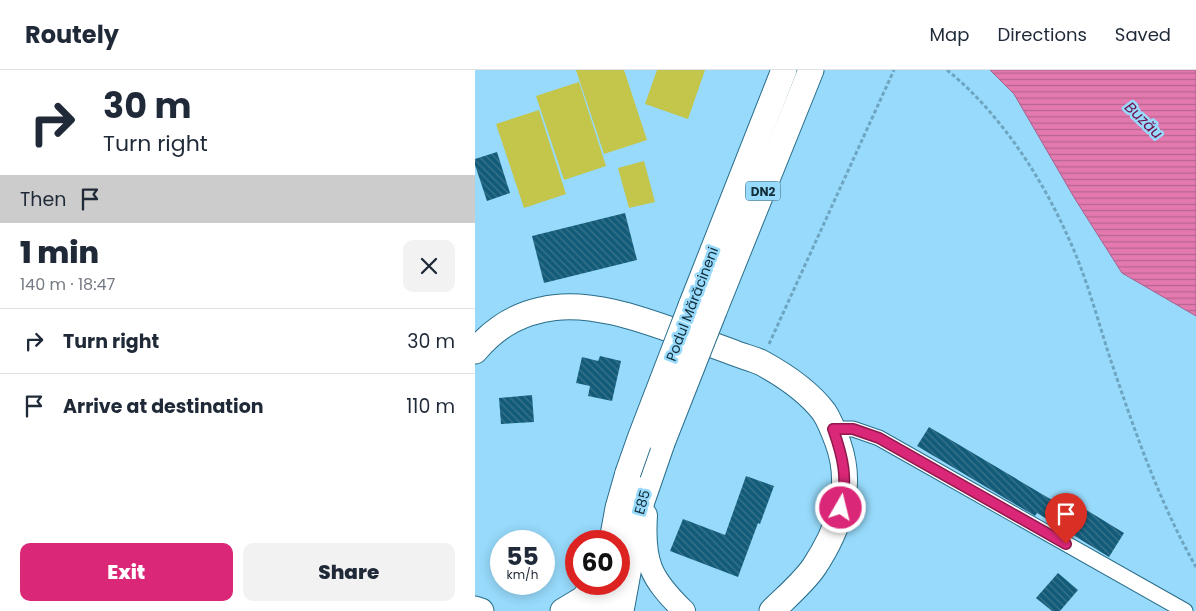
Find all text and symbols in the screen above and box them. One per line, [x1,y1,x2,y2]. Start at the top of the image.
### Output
text: Routely [25,18,119,51]
text: Map [930,22,969,47]
text: Directions [997,22,1087,47]
text: Saved [1115,22,1171,47]
text: 30 m [103,81,191,130]
icon: right [20,90,85,155]
water label: Buzău [1120,97,1168,144]
text: Turn right [103,128,208,159]
road number: DN2 [745,182,781,200]
icon: arrive [76,185,104,213]
text: Then [20,186,66,213]
text: 1 min [20,231,99,274]
button: close [403,240,455,292]
street label: Podul Mărăcineni [661,244,723,364]
text: 140 m · 18:47 [20,273,115,296]
icon: right [20,327,48,355]
text: Turn right [63,328,159,355]
text: 30 m [407,328,455,355]
icon: arrive [20,392,48,420]
text: Arrive at destination [63,393,264,420]
text: 110 m [406,393,455,420]
position arrow [814,481,866,533]
street label: E85 [629,487,655,517]
pin [1045,493,1087,544]
icon: arrive [1052,500,1080,528]
speed limit sign: 60 [565,530,630,595]
text: 55 [506,539,539,574]
button: Exit [20,543,233,601]
button: Share [243,543,455,601]
text: km/h [507,566,538,583]

